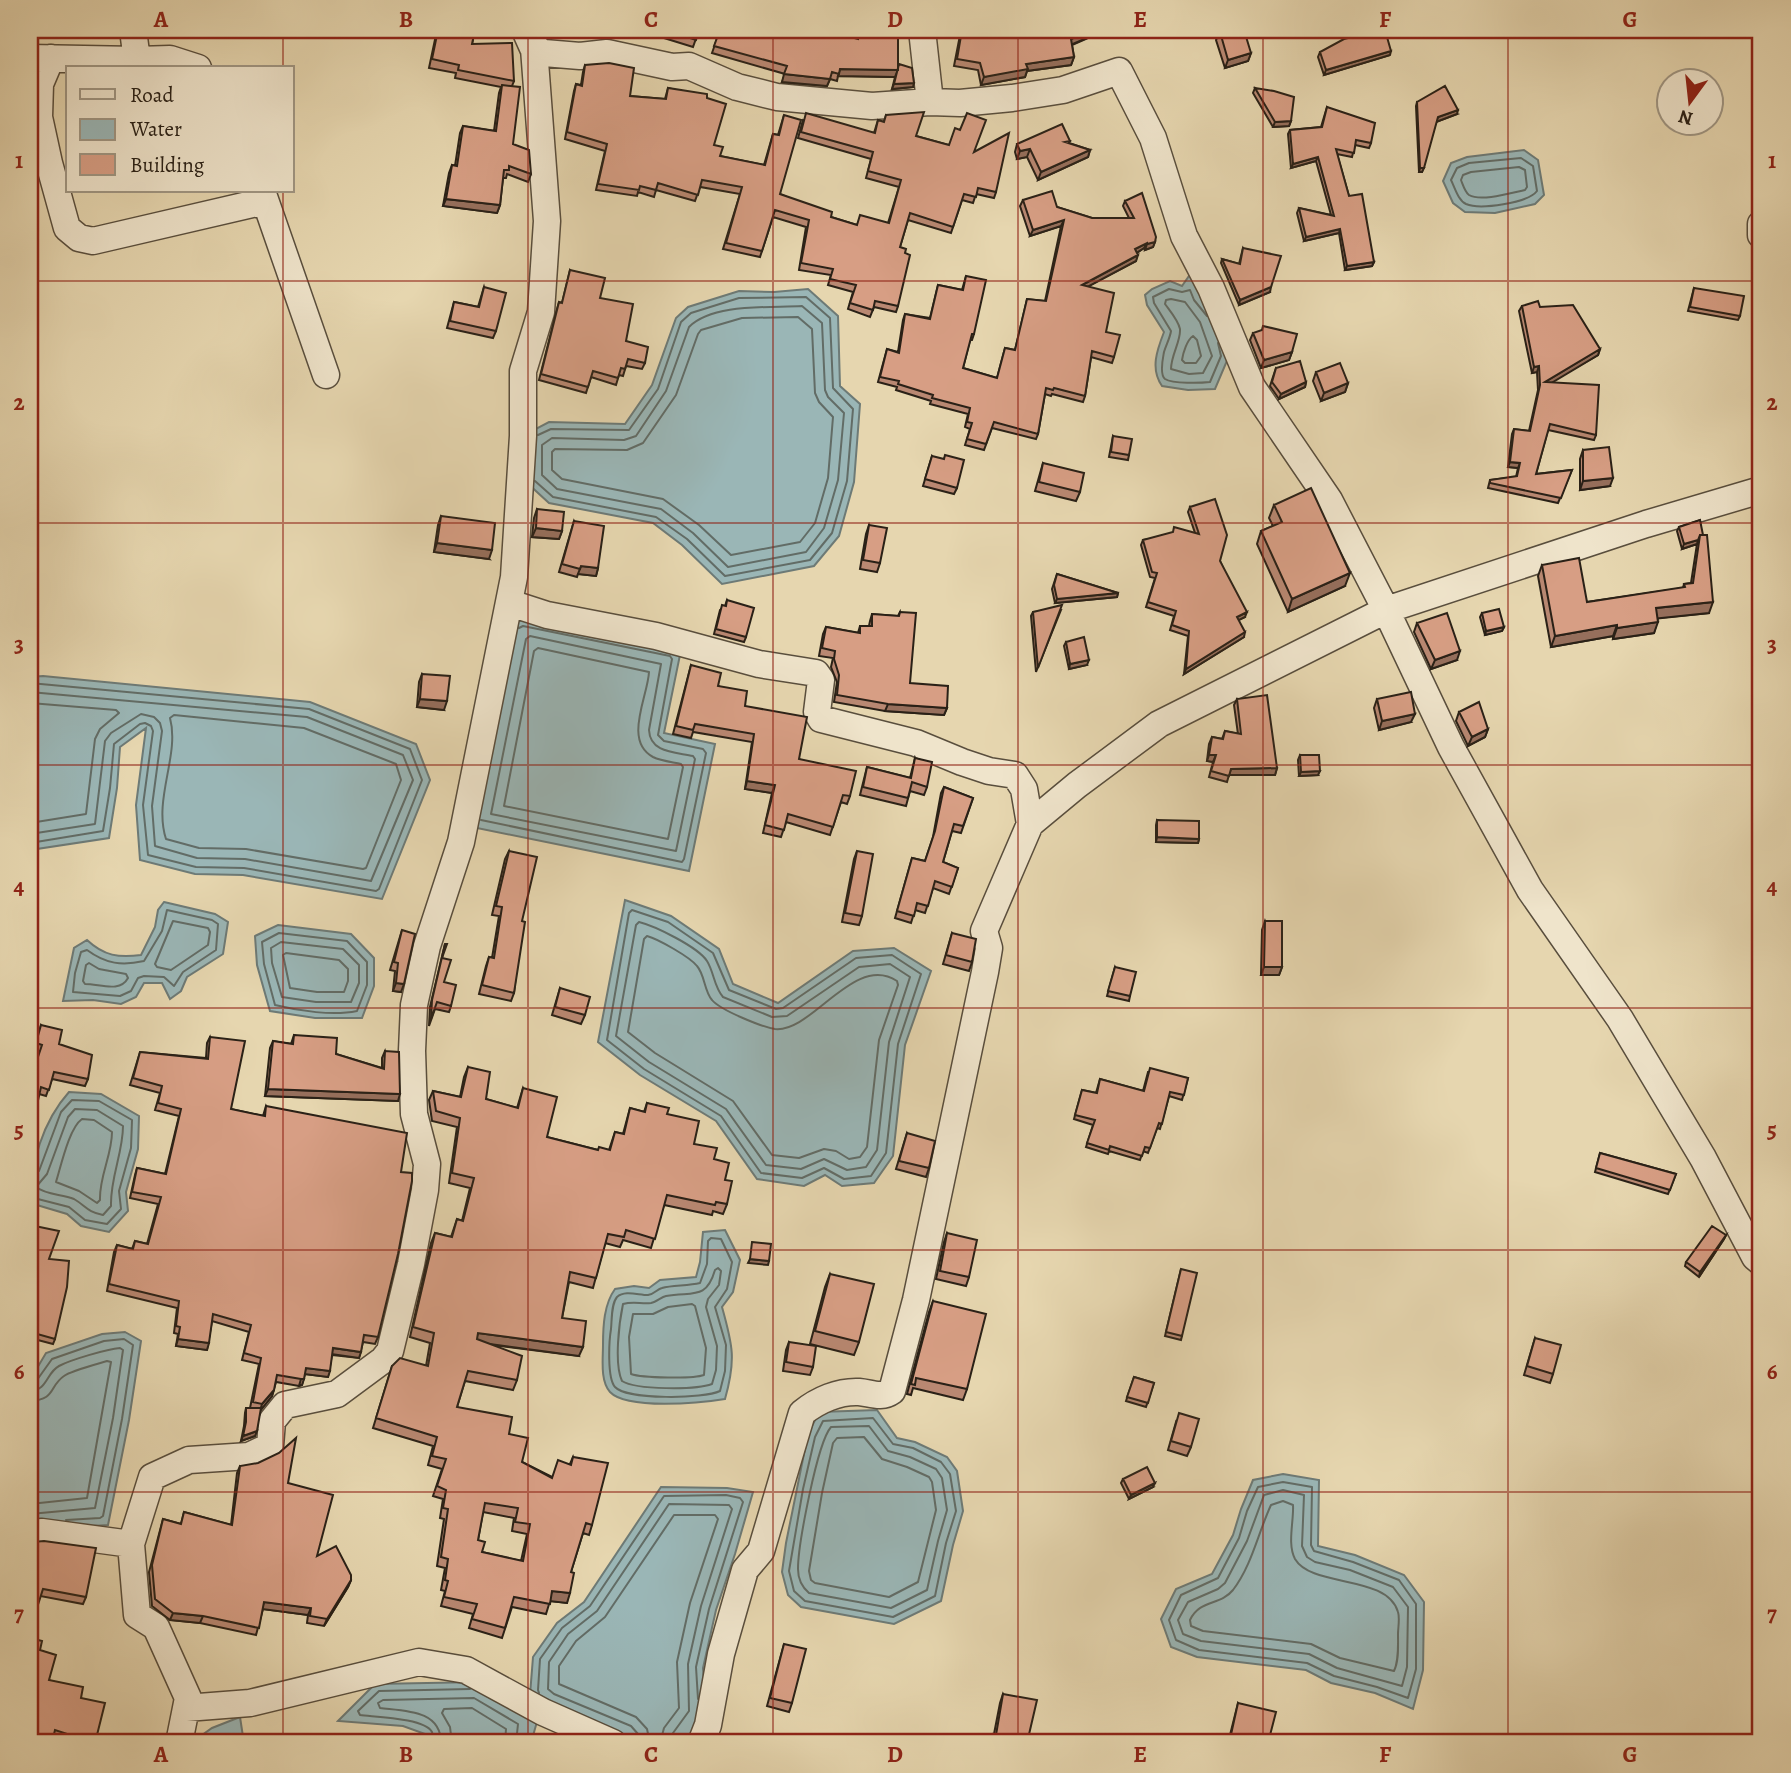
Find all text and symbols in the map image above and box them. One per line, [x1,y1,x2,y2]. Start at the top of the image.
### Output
text: A [153,4,169,35]
text: B [399,4,413,35]
text: C [644,4,658,35]
text: D [887,4,903,35]
text: E [1133,4,1147,35]
text: F [1379,4,1392,35]
text: G [1622,4,1638,35]
legend [66,66,294,192]
north arrow [1654,66,1724,136]
text: Road [130,81,174,109]
text: N [1676,103,1696,132]
text: Water [129,115,182,143]
text: 1 [15,145,23,176]
text: 1 [1768,145,1776,176]
text: Building [130,151,205,179]
text: 2 [13,387,25,418]
text: 2 [1766,387,1778,418]
text: 3 [14,629,24,660]
text: 3 [1767,629,1777,660]
text: 4 [14,871,25,902]
text: 4 [1767,871,1778,902]
text: 5 [14,1114,24,1145]
text: 5 [1767,1114,1777,1145]
text: 6 [14,1356,25,1387]
text: 6 [1767,1356,1778,1387]
text: 7 [14,1598,24,1629]
text: 7 [1767,1598,1777,1629]
text: A [153,1739,169,1770]
text: B [399,1739,413,1770]
text: C [644,1739,658,1770]
text: D [887,1739,903,1770]
text: E [1133,1739,1147,1770]
text: F [1379,1739,1392,1770]
text: G [1622,1739,1638,1770]

